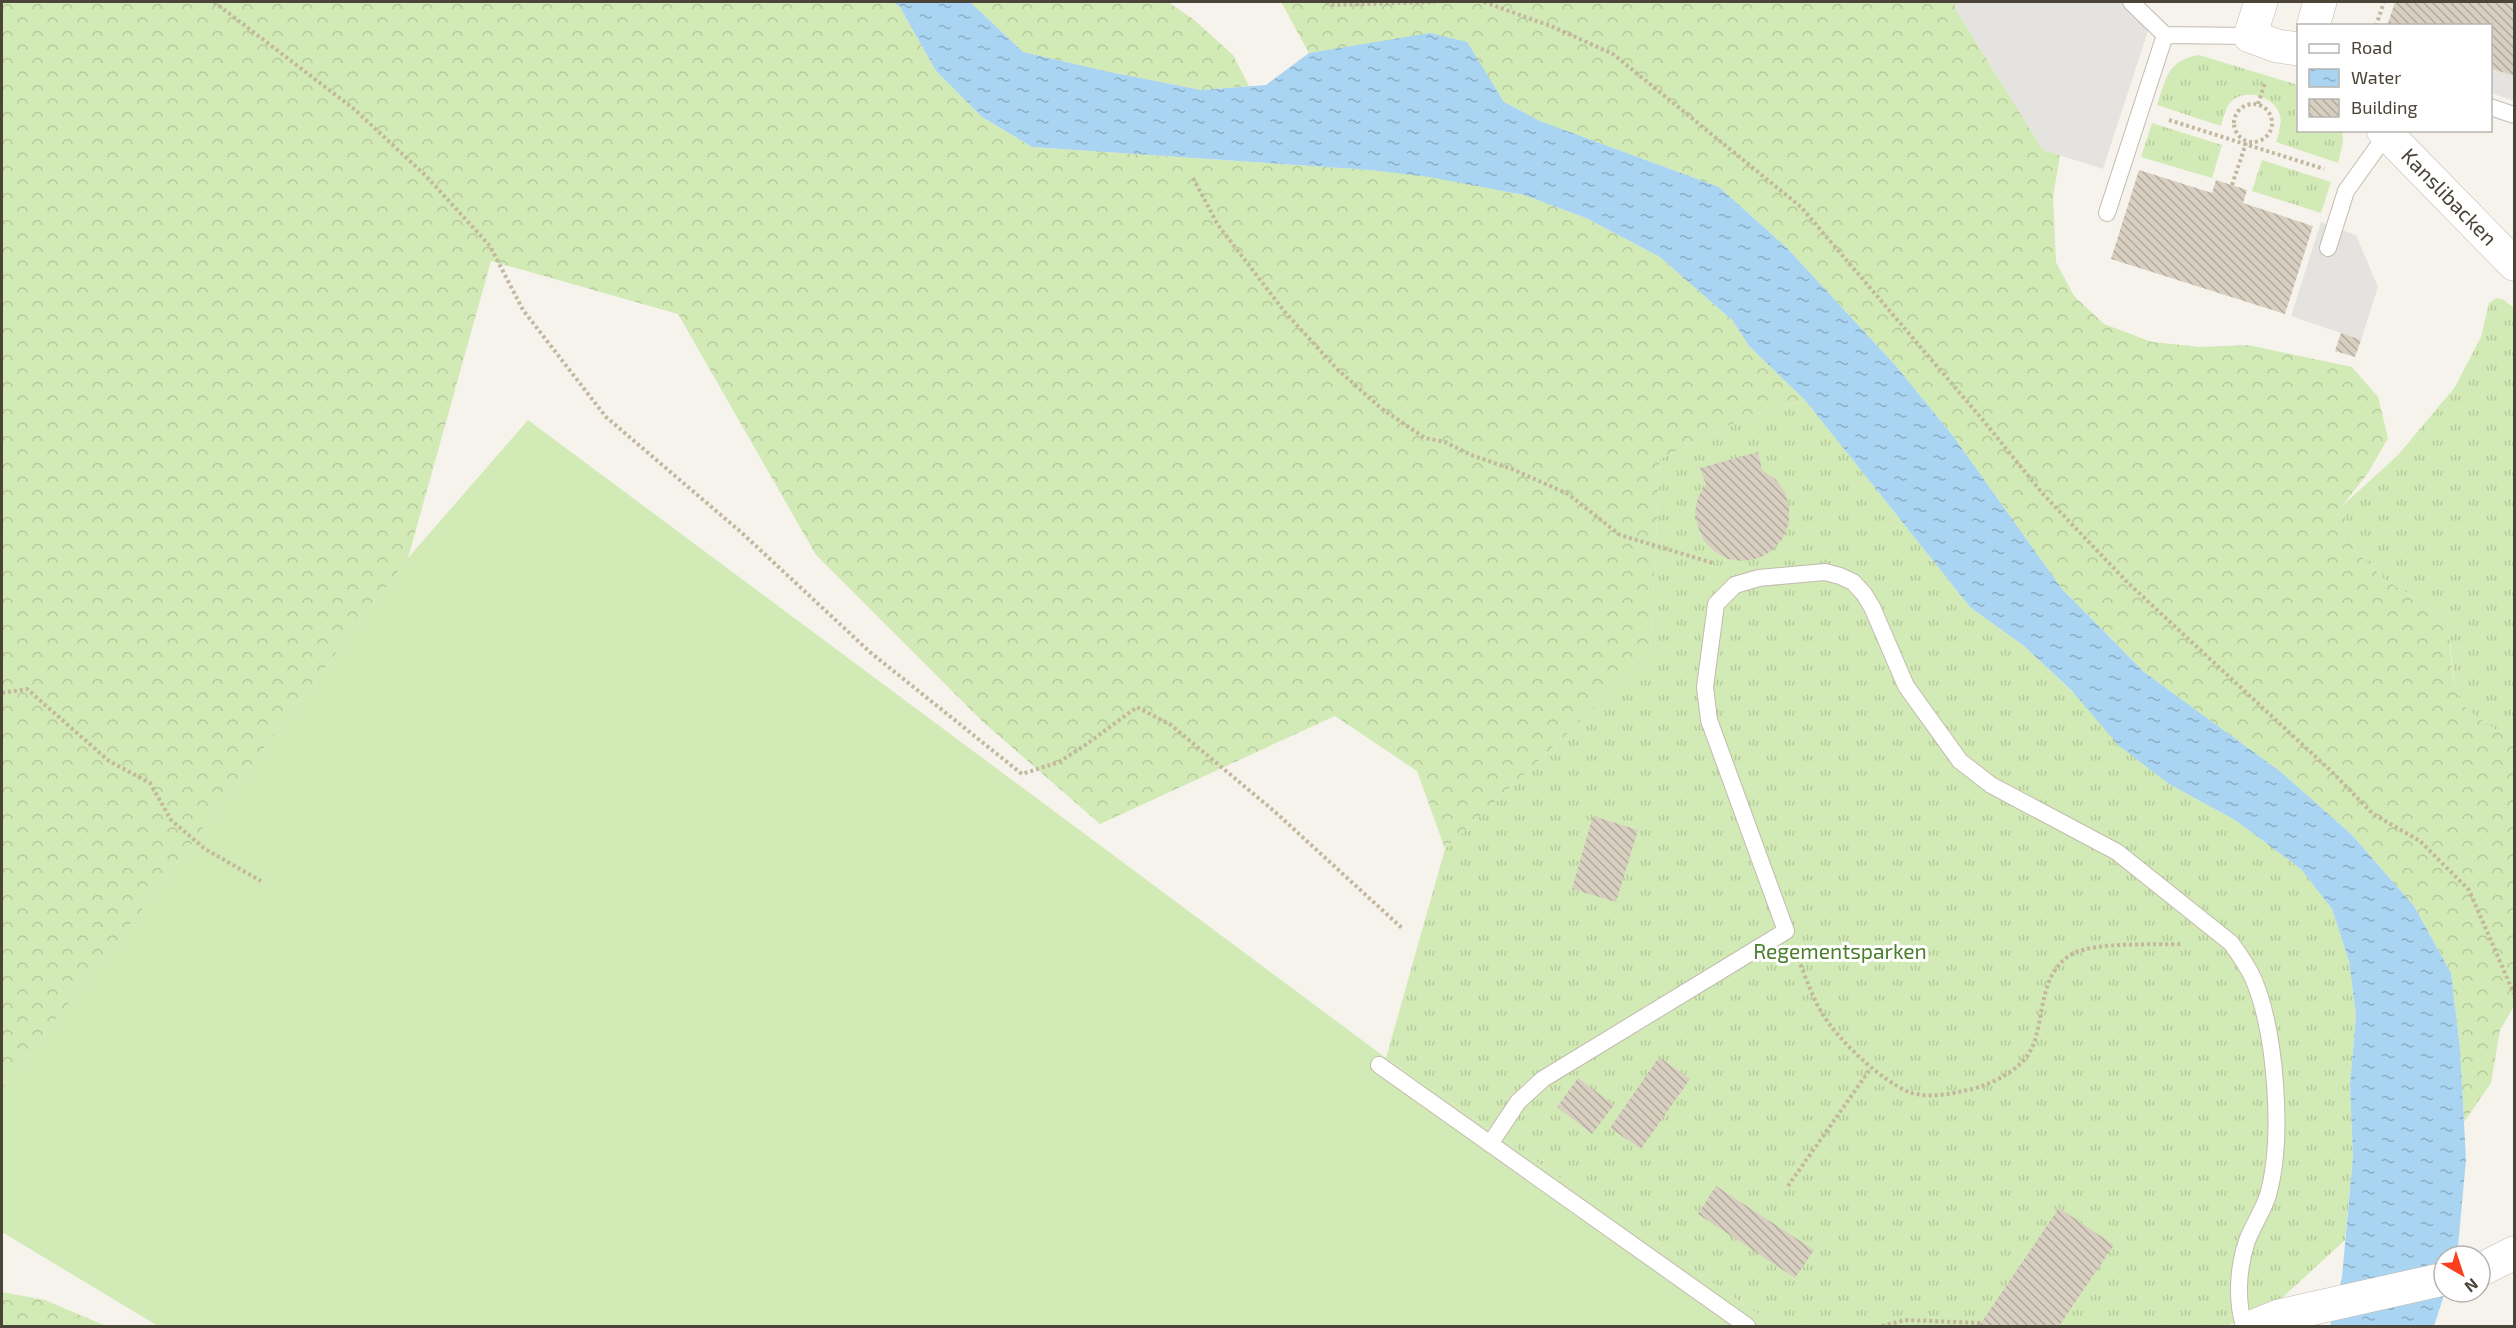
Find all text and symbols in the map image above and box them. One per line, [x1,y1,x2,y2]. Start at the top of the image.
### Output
legend [2297,24,2492,132]
text: Road [2351,36,2392,58]
text: Water [2351,66,2401,88]
text: Building [2351,96,2418,118]
street label: Kanslibacken [2397,142,2503,250]
park label: Regementsparken [1753,938,1927,963]
north arrow [2432,1244,2492,1304]
text: N [2461,1275,2482,1297]

